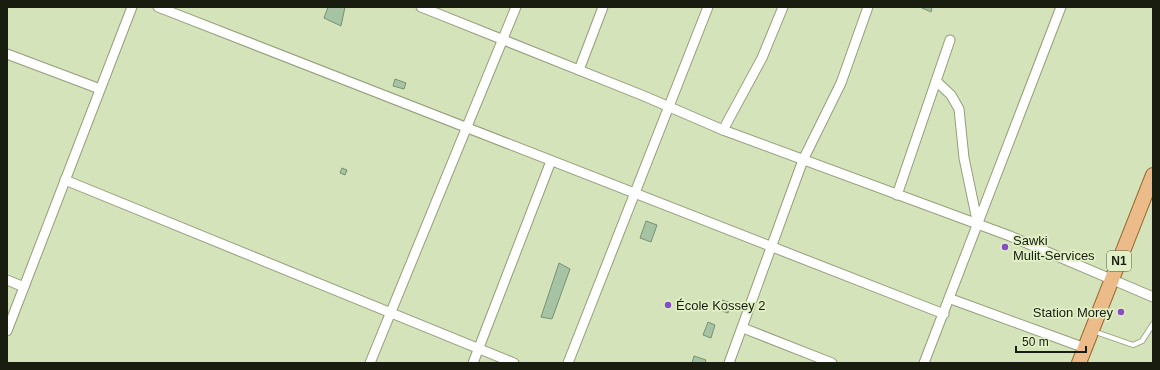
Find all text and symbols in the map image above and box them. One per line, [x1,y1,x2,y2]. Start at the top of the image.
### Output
place label: Sawki Mulit-Services [1013,233,1095,263]
marker: Sawki Mulit-Services [1000,242,1010,252]
road number: N1 [1107,251,1131,271]
place label: École Kossey 2 [676,298,766,313]
marker: École Kossey 2 [663,300,673,310]
place label: Station Morey [1033,305,1113,320]
marker: Station Morey [1116,307,1126,317]
scale bar [1016,328,1086,354]
text: 50 m [1022,335,1049,349]

